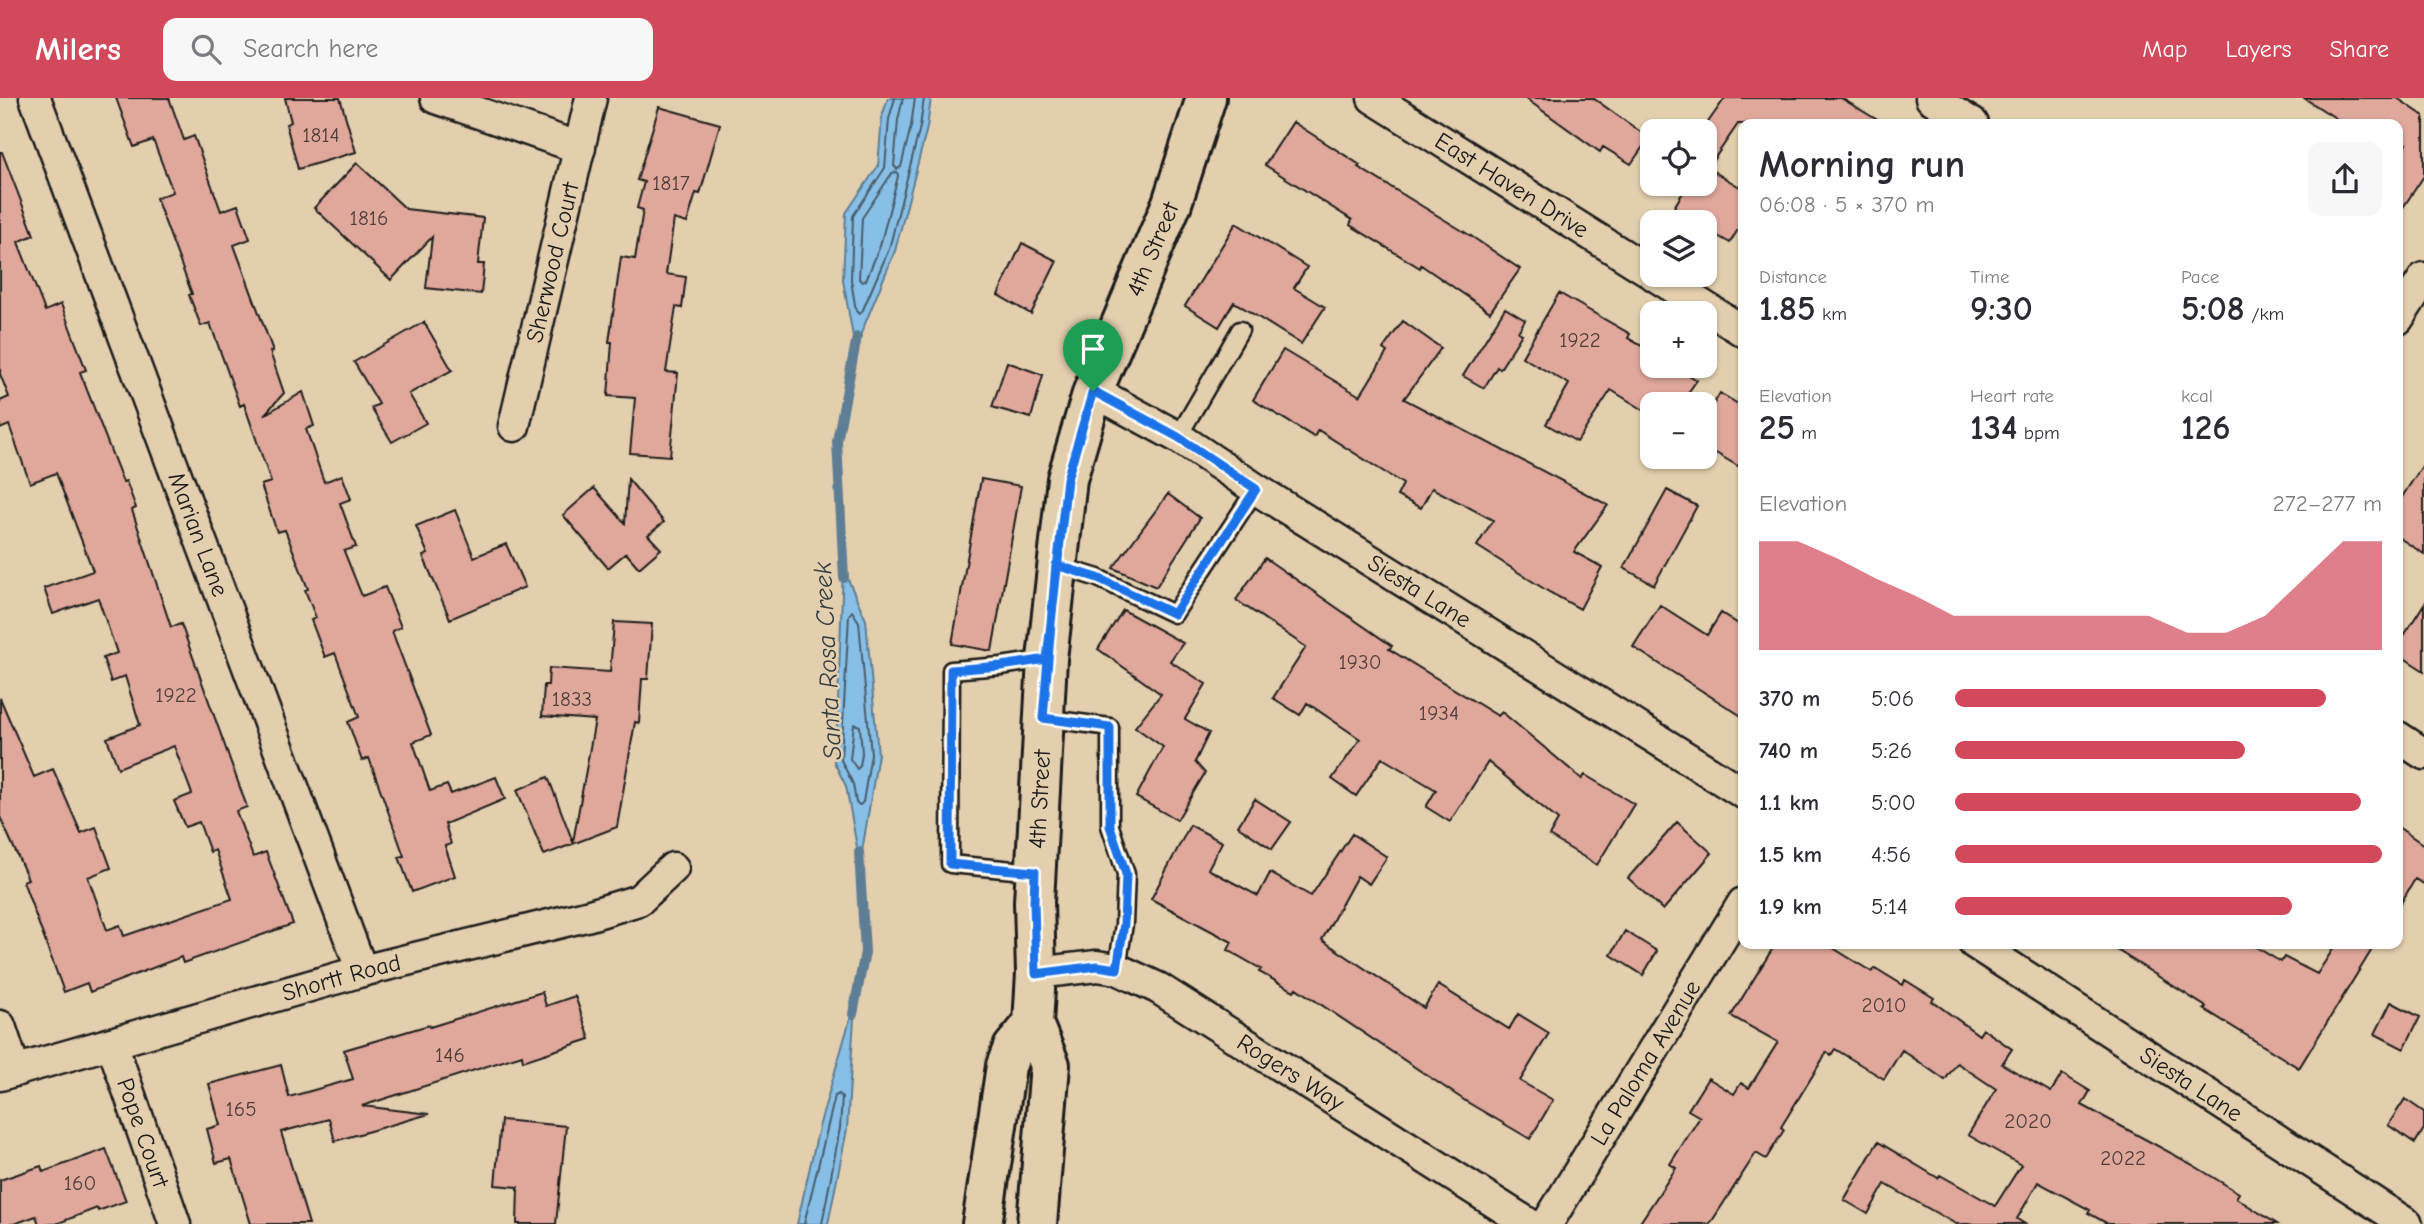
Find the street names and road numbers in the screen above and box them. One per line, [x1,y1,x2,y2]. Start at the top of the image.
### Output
street label: East Haven Drive [1430,126,1594,244]
street label: Sherwood Court [520,178,585,345]
street label: 4th Street [1120,197,1185,301]
street label: Marian Lane [162,468,234,600]
street label: Siesta Lane [1363,548,1476,634]
street label: 4th Street [1023,748,1056,850]
street label: Shortt Road [279,948,404,1007]
street label: La Paloma Avenue [1585,975,1706,1150]
street label: Rogers Way [1232,1028,1350,1117]
street label: Siesta Lane [2135,1041,2248,1127]
street label: Pope Court [111,1074,175,1192]

